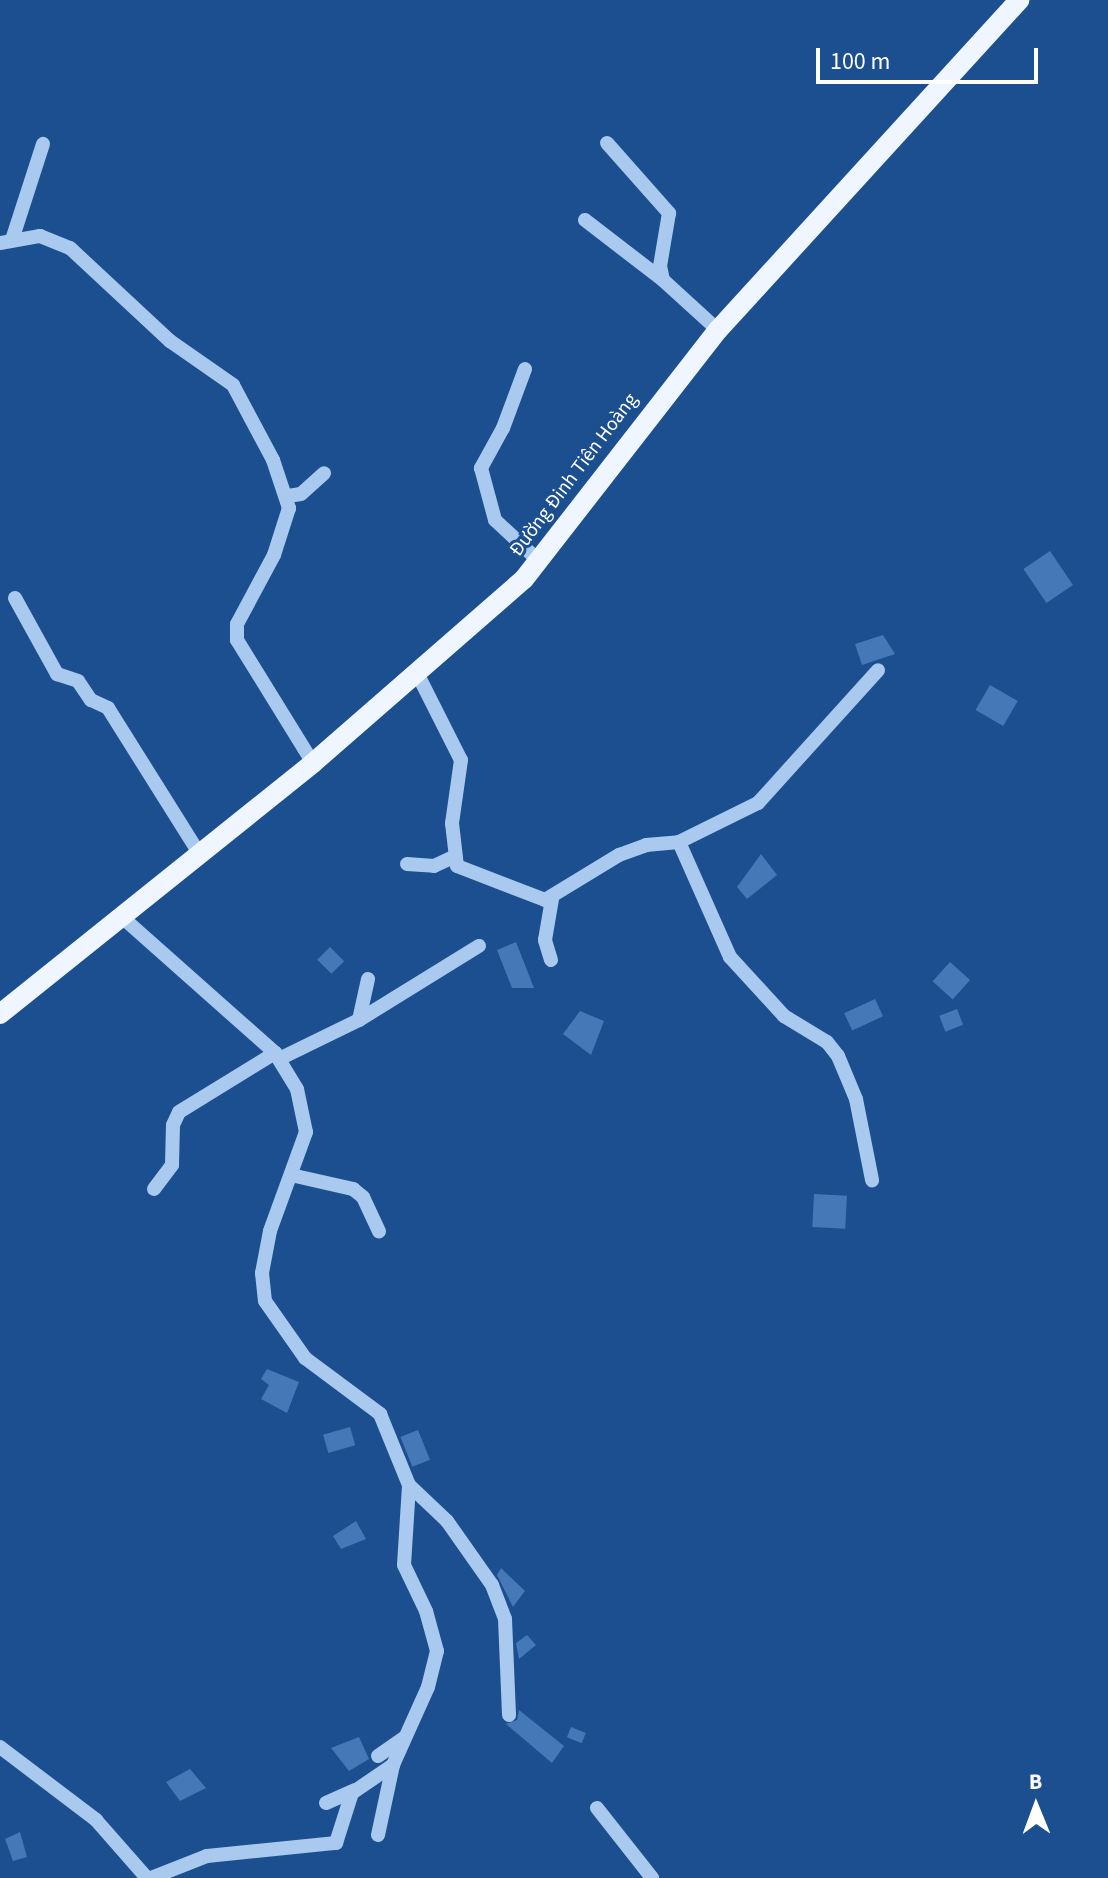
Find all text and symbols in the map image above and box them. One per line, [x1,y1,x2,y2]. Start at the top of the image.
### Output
scale bar [820,32,1042,82]
text: 100 m [830,44,890,79]
street label: Đường Đinh Tiên Hoàng [505,389,643,561]
north arrow [996,1766,1076,1846]
text: B [1029,1766,1043,1798]

